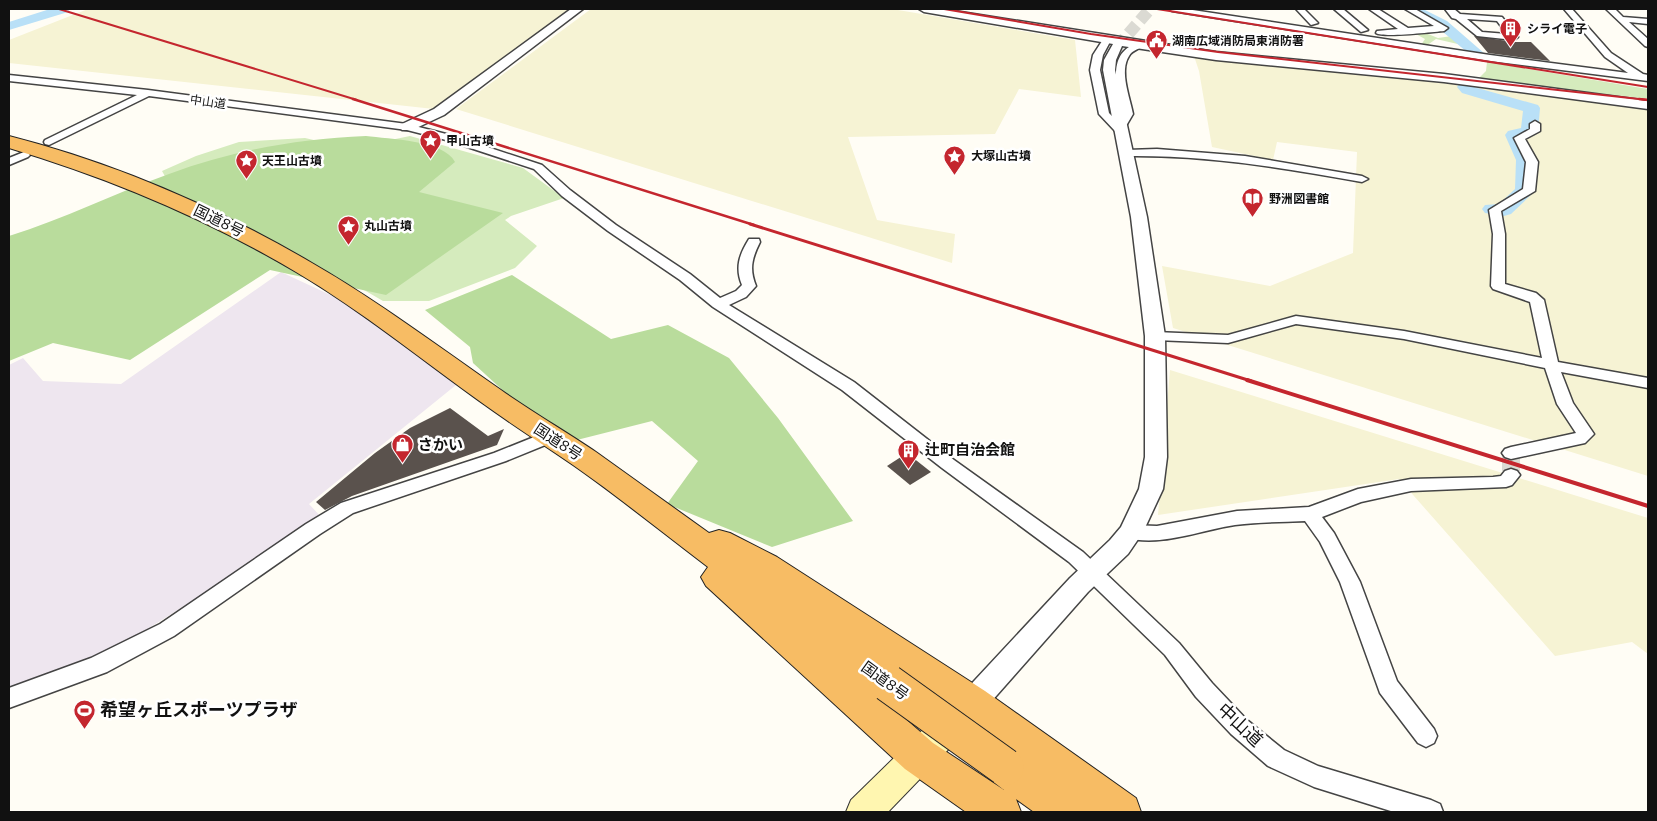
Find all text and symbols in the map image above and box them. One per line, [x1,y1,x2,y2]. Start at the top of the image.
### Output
building icon: シライ電子 [1499,17,1523,48]
place label: シライ電子 [1527,22,1587,36]
public building icon: 湖南広域消防局東消防署 [1144,29,1168,60]
place label: 湖南広域消防局東消防署 [1172,34,1304,48]
street label: 中山道 [189,93,227,111]
place icon: 甲山古墳 [418,129,442,160]
place label: 甲山古墳 [446,134,494,148]
place icon: 大塚山古墳 [943,144,967,175]
place icon: 天王山古墳 [234,149,258,180]
place label: 大塚山古墳 [971,149,1031,163]
place label: 天王山古墳 [262,154,322,168]
library icon: 野洲図書館 [1241,187,1265,218]
place label: 野洲図書館 [1269,192,1329,206]
street label: 国道8号 [191,201,247,241]
place icon: 丸山古墳 [336,214,360,245]
place label: 丸山古墳 [364,219,412,233]
street label: 国道8号 [530,420,586,464]
shop icon: さかい [390,433,414,464]
place label: さかい [418,436,463,454]
building icon: 辻町自治会館 [897,438,921,469]
place label: 辻町自治会館 [925,441,1015,459]
street label: 国道8号 [858,658,912,704]
sports icon: 希望ヶ丘スポーツプラザ [72,698,96,729]
place label: 希望ヶ丘スポーツプラザ [100,699,298,721]
street label: 中山道 [1213,699,1267,751]

